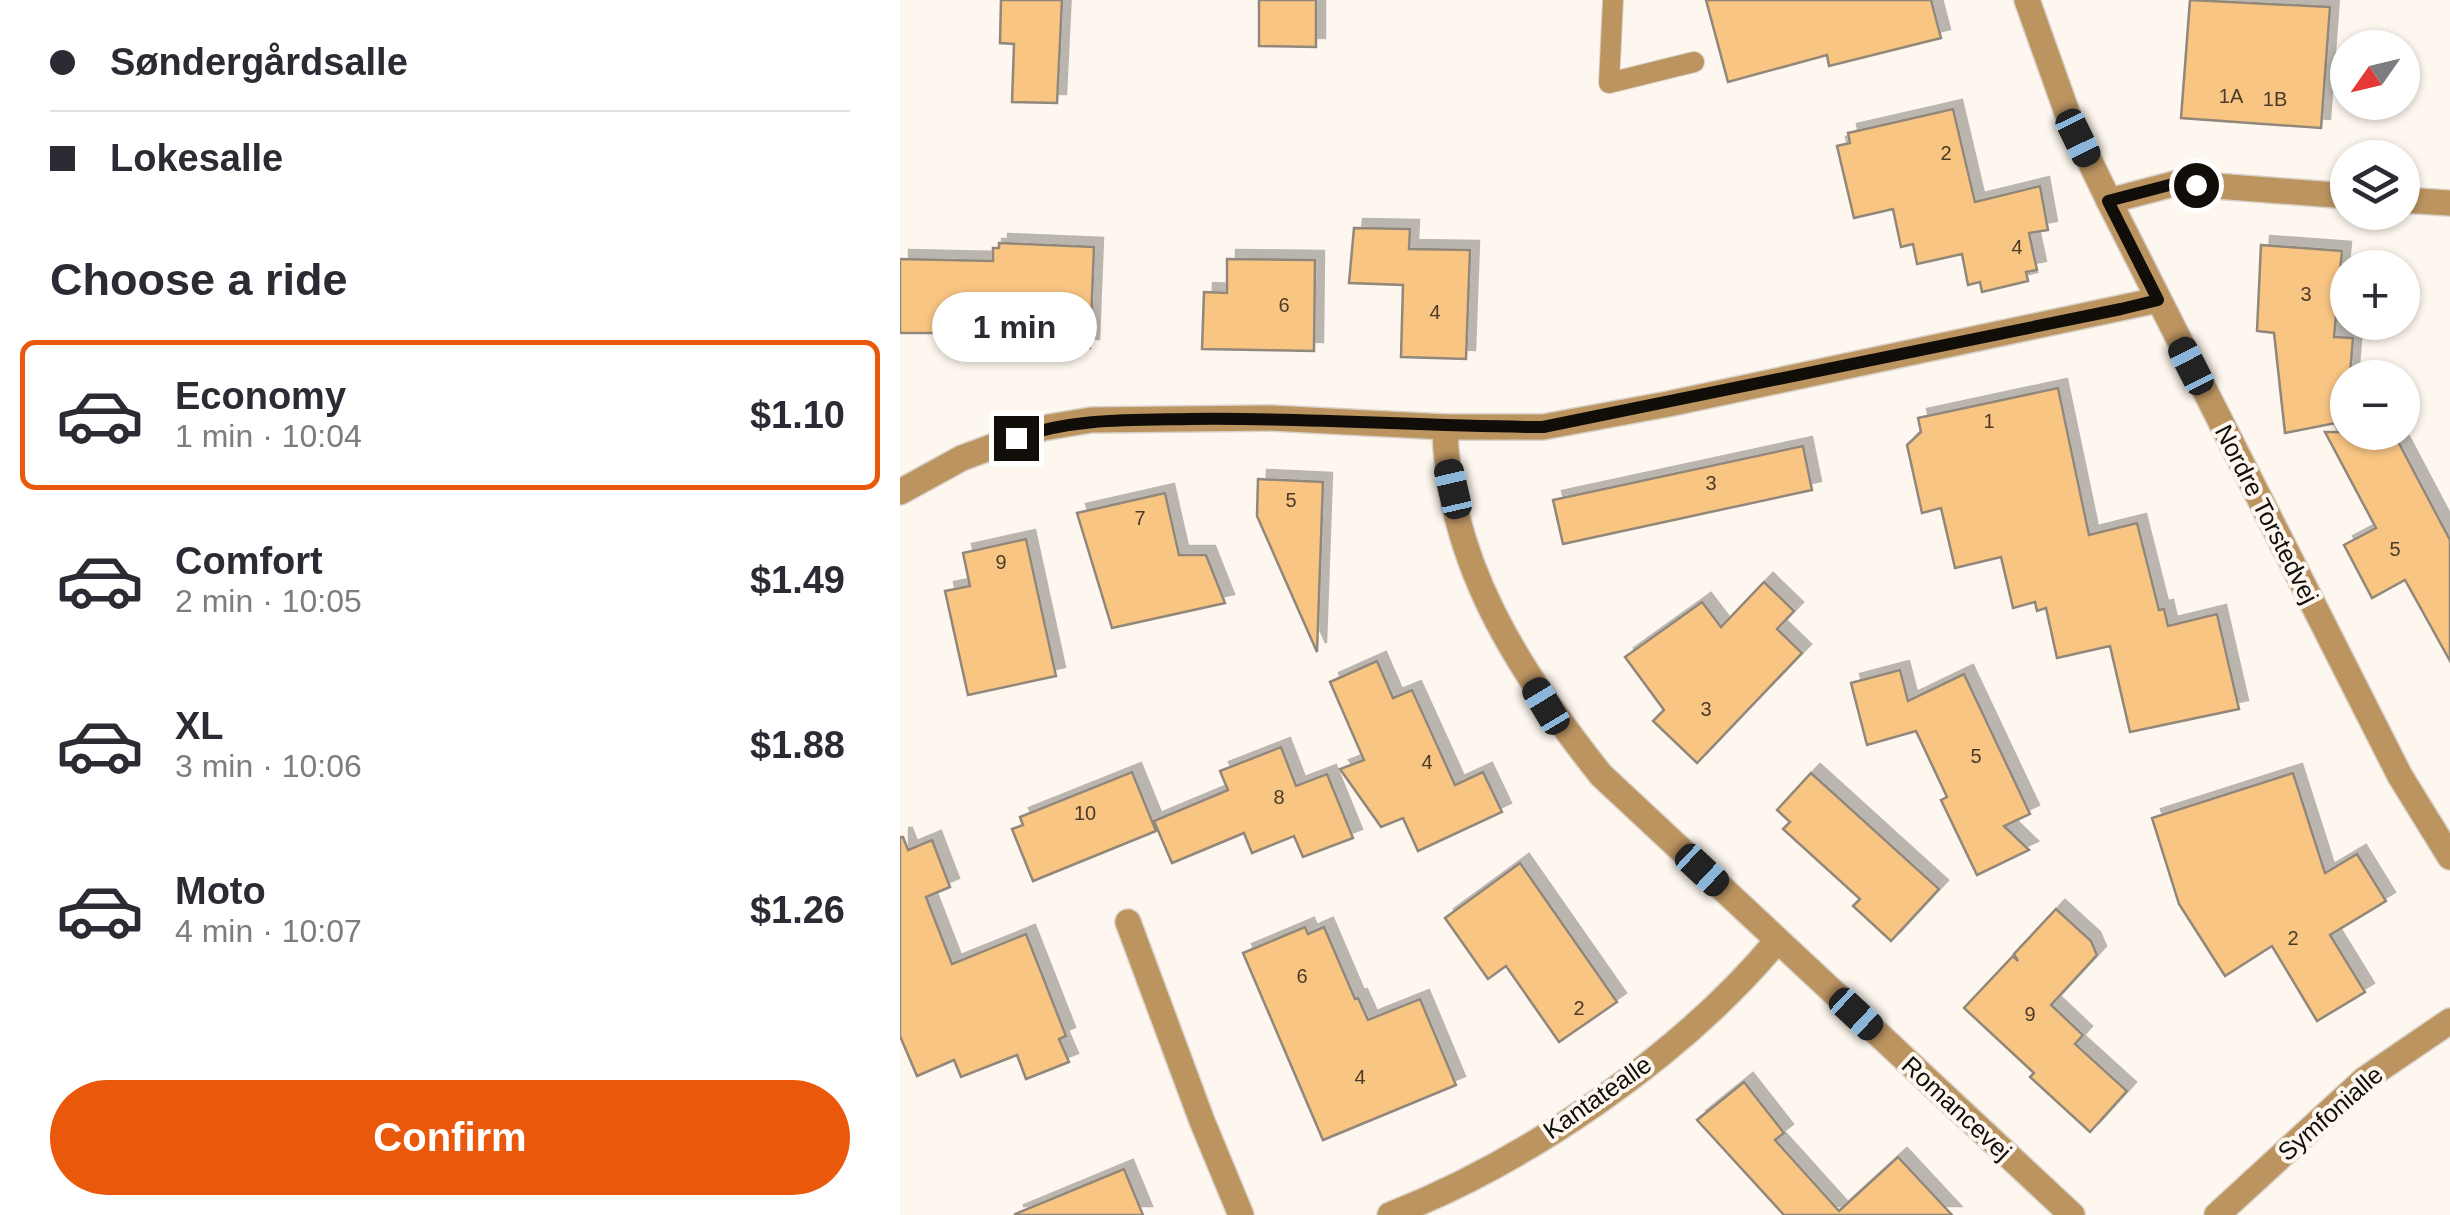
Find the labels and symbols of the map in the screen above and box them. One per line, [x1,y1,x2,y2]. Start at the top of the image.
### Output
north arrow [2330,30,2420,120]
house number: 1A [2219,85,2244,107]
house number: 1B [2263,88,2287,110]
car [2051,104,2105,172]
house number: 2 [1940,142,1952,164]
route start [2174,163,2219,208]
house number: 4 [2011,236,2023,258]
house number: 3 [2300,283,2312,305]
callout: 1 min [934,293,1098,363]
house number: 6 [1278,294,1290,316]
house number: 4 [1429,301,1441,323]
car [2164,332,2218,400]
house number: 1 [1983,410,1995,432]
route end [994,416,1039,461]
street label: Nordre Torstedvej [2210,420,2324,608]
car [1432,456,1474,522]
house number: 3 [1705,472,1717,494]
house number: 5 [1285,489,1297,511]
house number: 7 [1134,507,1146,529]
house number: 5 [2389,538,2401,560]
house number: 9 [995,551,1007,573]
car [1518,673,1574,739]
house number: 3 [1700,698,1712,720]
house number: 5 [1970,745,1982,767]
house number: 4 [1421,751,1433,773]
house number: 8 [1273,786,1285,808]
house number: 10 [1074,802,1096,824]
car [1670,839,1734,901]
house number: 2 [2287,927,2299,949]
house number: 6 [1296,965,1308,987]
car [1824,983,1888,1045]
house number: 2 [1573,997,1585,1019]
house number: 9 [2024,1003,2036,1025]
street label: Kantatealle [1538,1050,1656,1144]
street label: Romancevej [1897,1050,2017,1166]
street label: Symfonialle [2272,1060,2388,1166]
house number: 4 [1354,1066,1366,1088]

